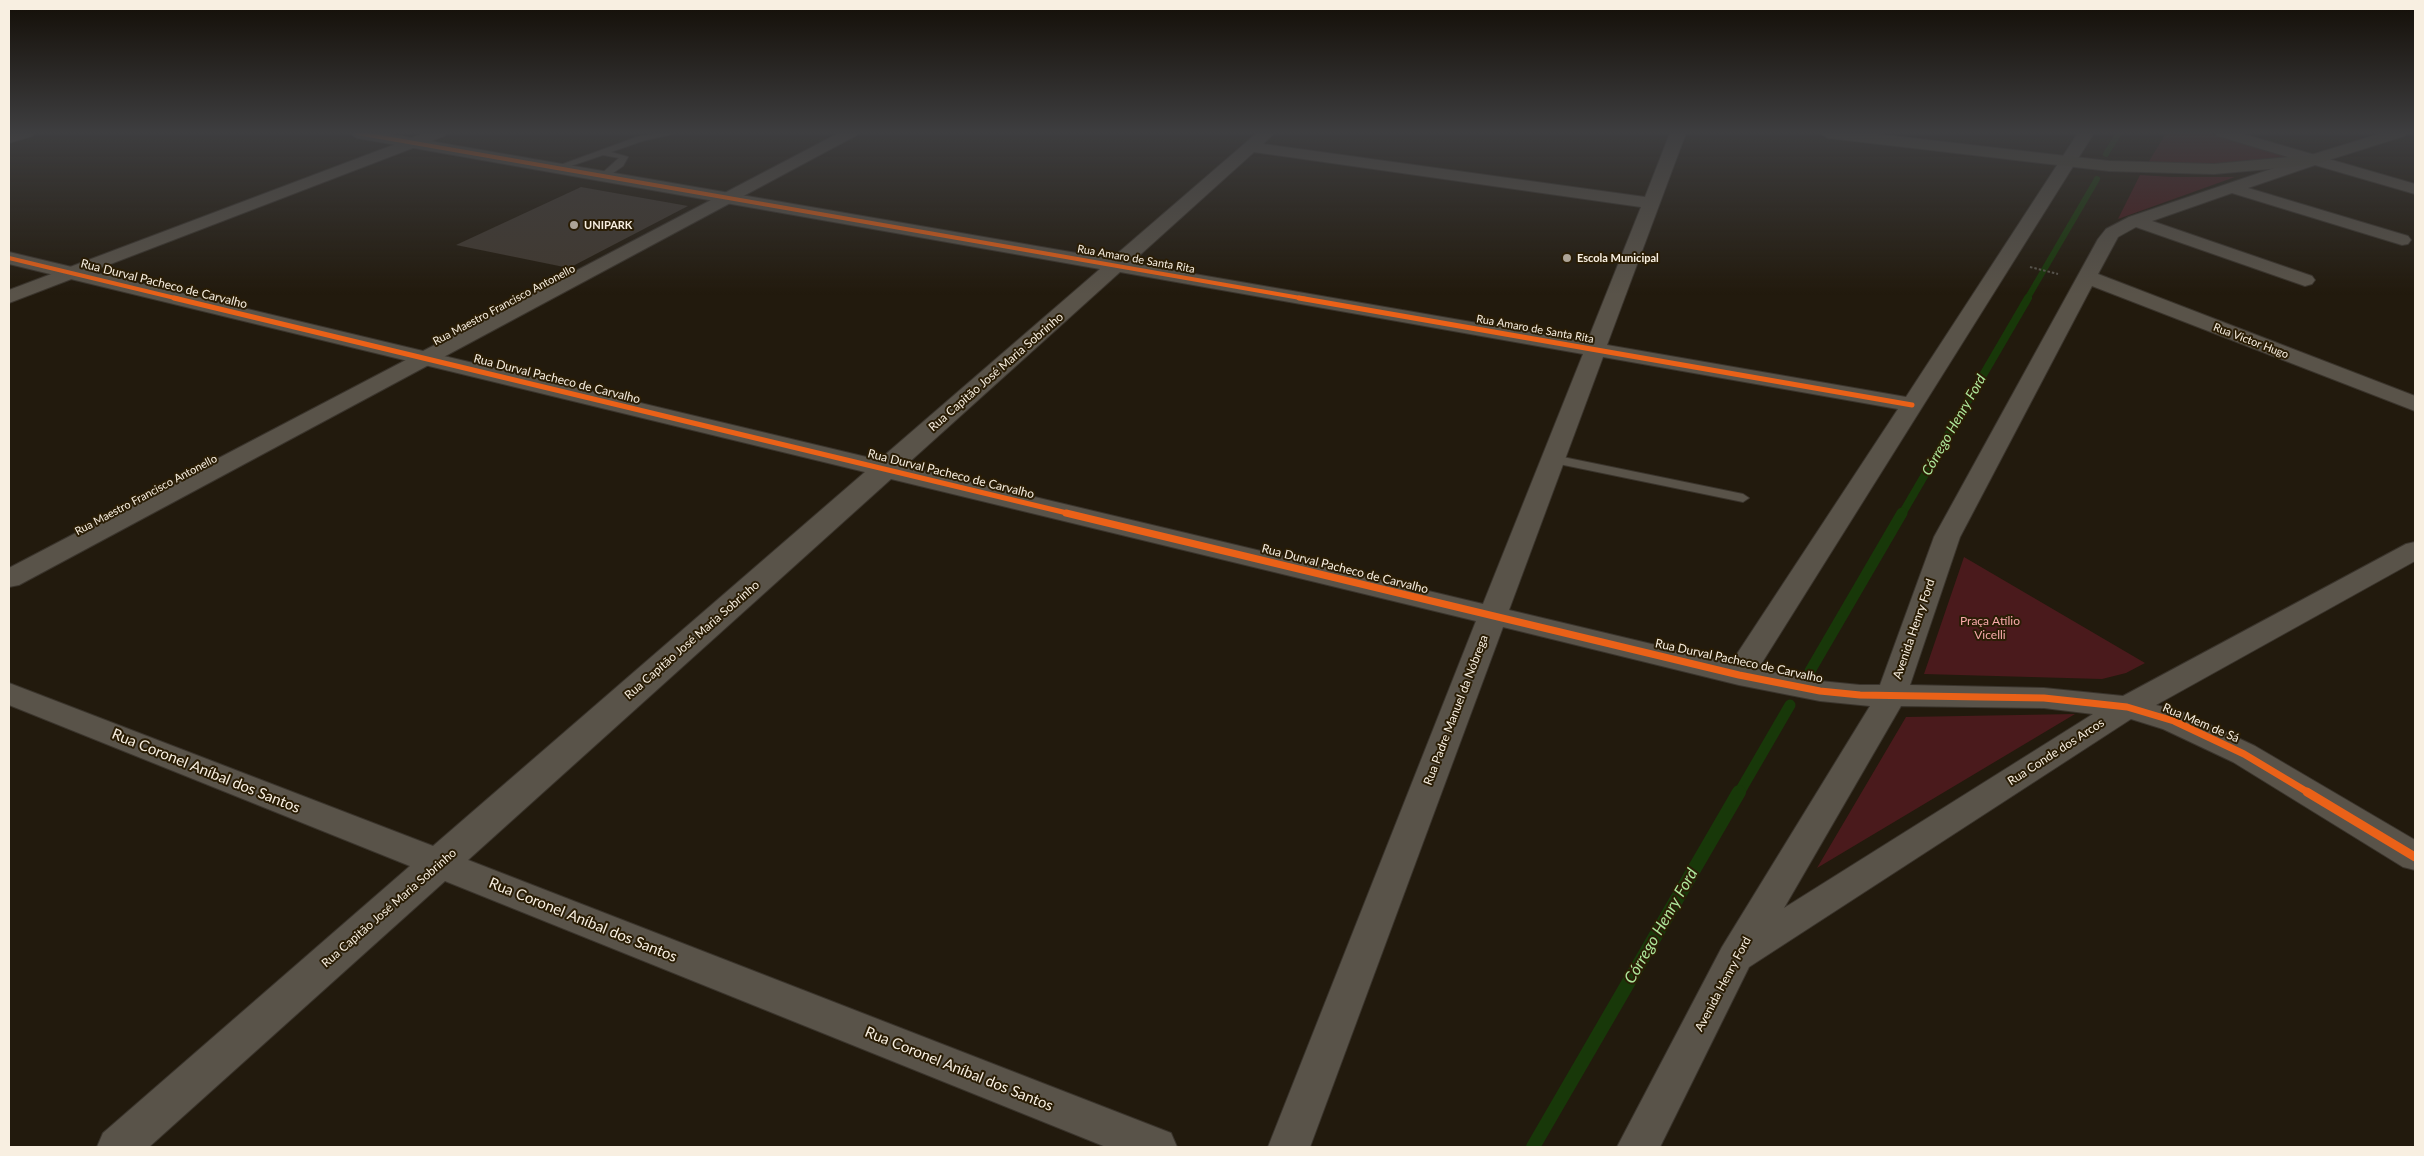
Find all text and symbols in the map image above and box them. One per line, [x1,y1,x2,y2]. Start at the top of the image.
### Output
place label: UNIPARK [584,218,632,232]
marker: UNIPARK [568,219,580,231]
street label: Rua Amaro de Santa Rita [1076,242,1196,276]
place label: Escola Municipal [1577,251,1659,265]
marker: Escola Municipal [1561,252,1573,264]
street label: Rua Durval Pacheco de Carvalho [79,256,249,312]
street label: Rua Maestro Francisco Antonello [431,262,577,348]
street label: Rua Capitão José Maria Sobrinho [926,310,1066,434]
street label: Rua Amaro de Santa Rita [1475,312,1595,346]
street label: Rua Victor Hugo [2211,321,2291,361]
street label: Rua Durval Pacheco de Carvalho [472,351,642,407]
water label: Córrego Henry Ford [1918,372,1990,478]
street label: Rua Durval Pacheco de Carvalho [866,446,1036,502]
street label: Rua Maestro Francisco Antonello [73,452,219,538]
street label: Rua Durval Pacheco de Carvalho [1260,541,1430,597]
street label: Avenida Henry Ford [1890,577,1938,681]
street label: Rua Capitão José Maria Sobrinho [622,578,762,702]
park label: Praça Atílio Vicelli [1960,614,2020,642]
street label: Rua Padre Manuel da Nóbrega [1421,633,1491,787]
street label: Rua Durval Pacheco de Carvalho [1654,636,1824,686]
street label: Rua Mem de Sá [2161,700,2241,746]
street label: Rua Conde dos Arcos [2005,715,2107,789]
street label: Rua Coronel Aníbal dos Santos [109,725,303,817]
street label: Rua Capitão José Maria Sobrinho [319,846,459,970]
water label: Córrego Henry Ford [1620,865,1702,987]
street label: Rua Coronel Aníbal dos Santos [486,874,680,966]
street label: Avenida Henry Ford [1692,934,1754,1034]
street label: Rua Coronel Aníbal dos Santos [862,1023,1056,1115]

